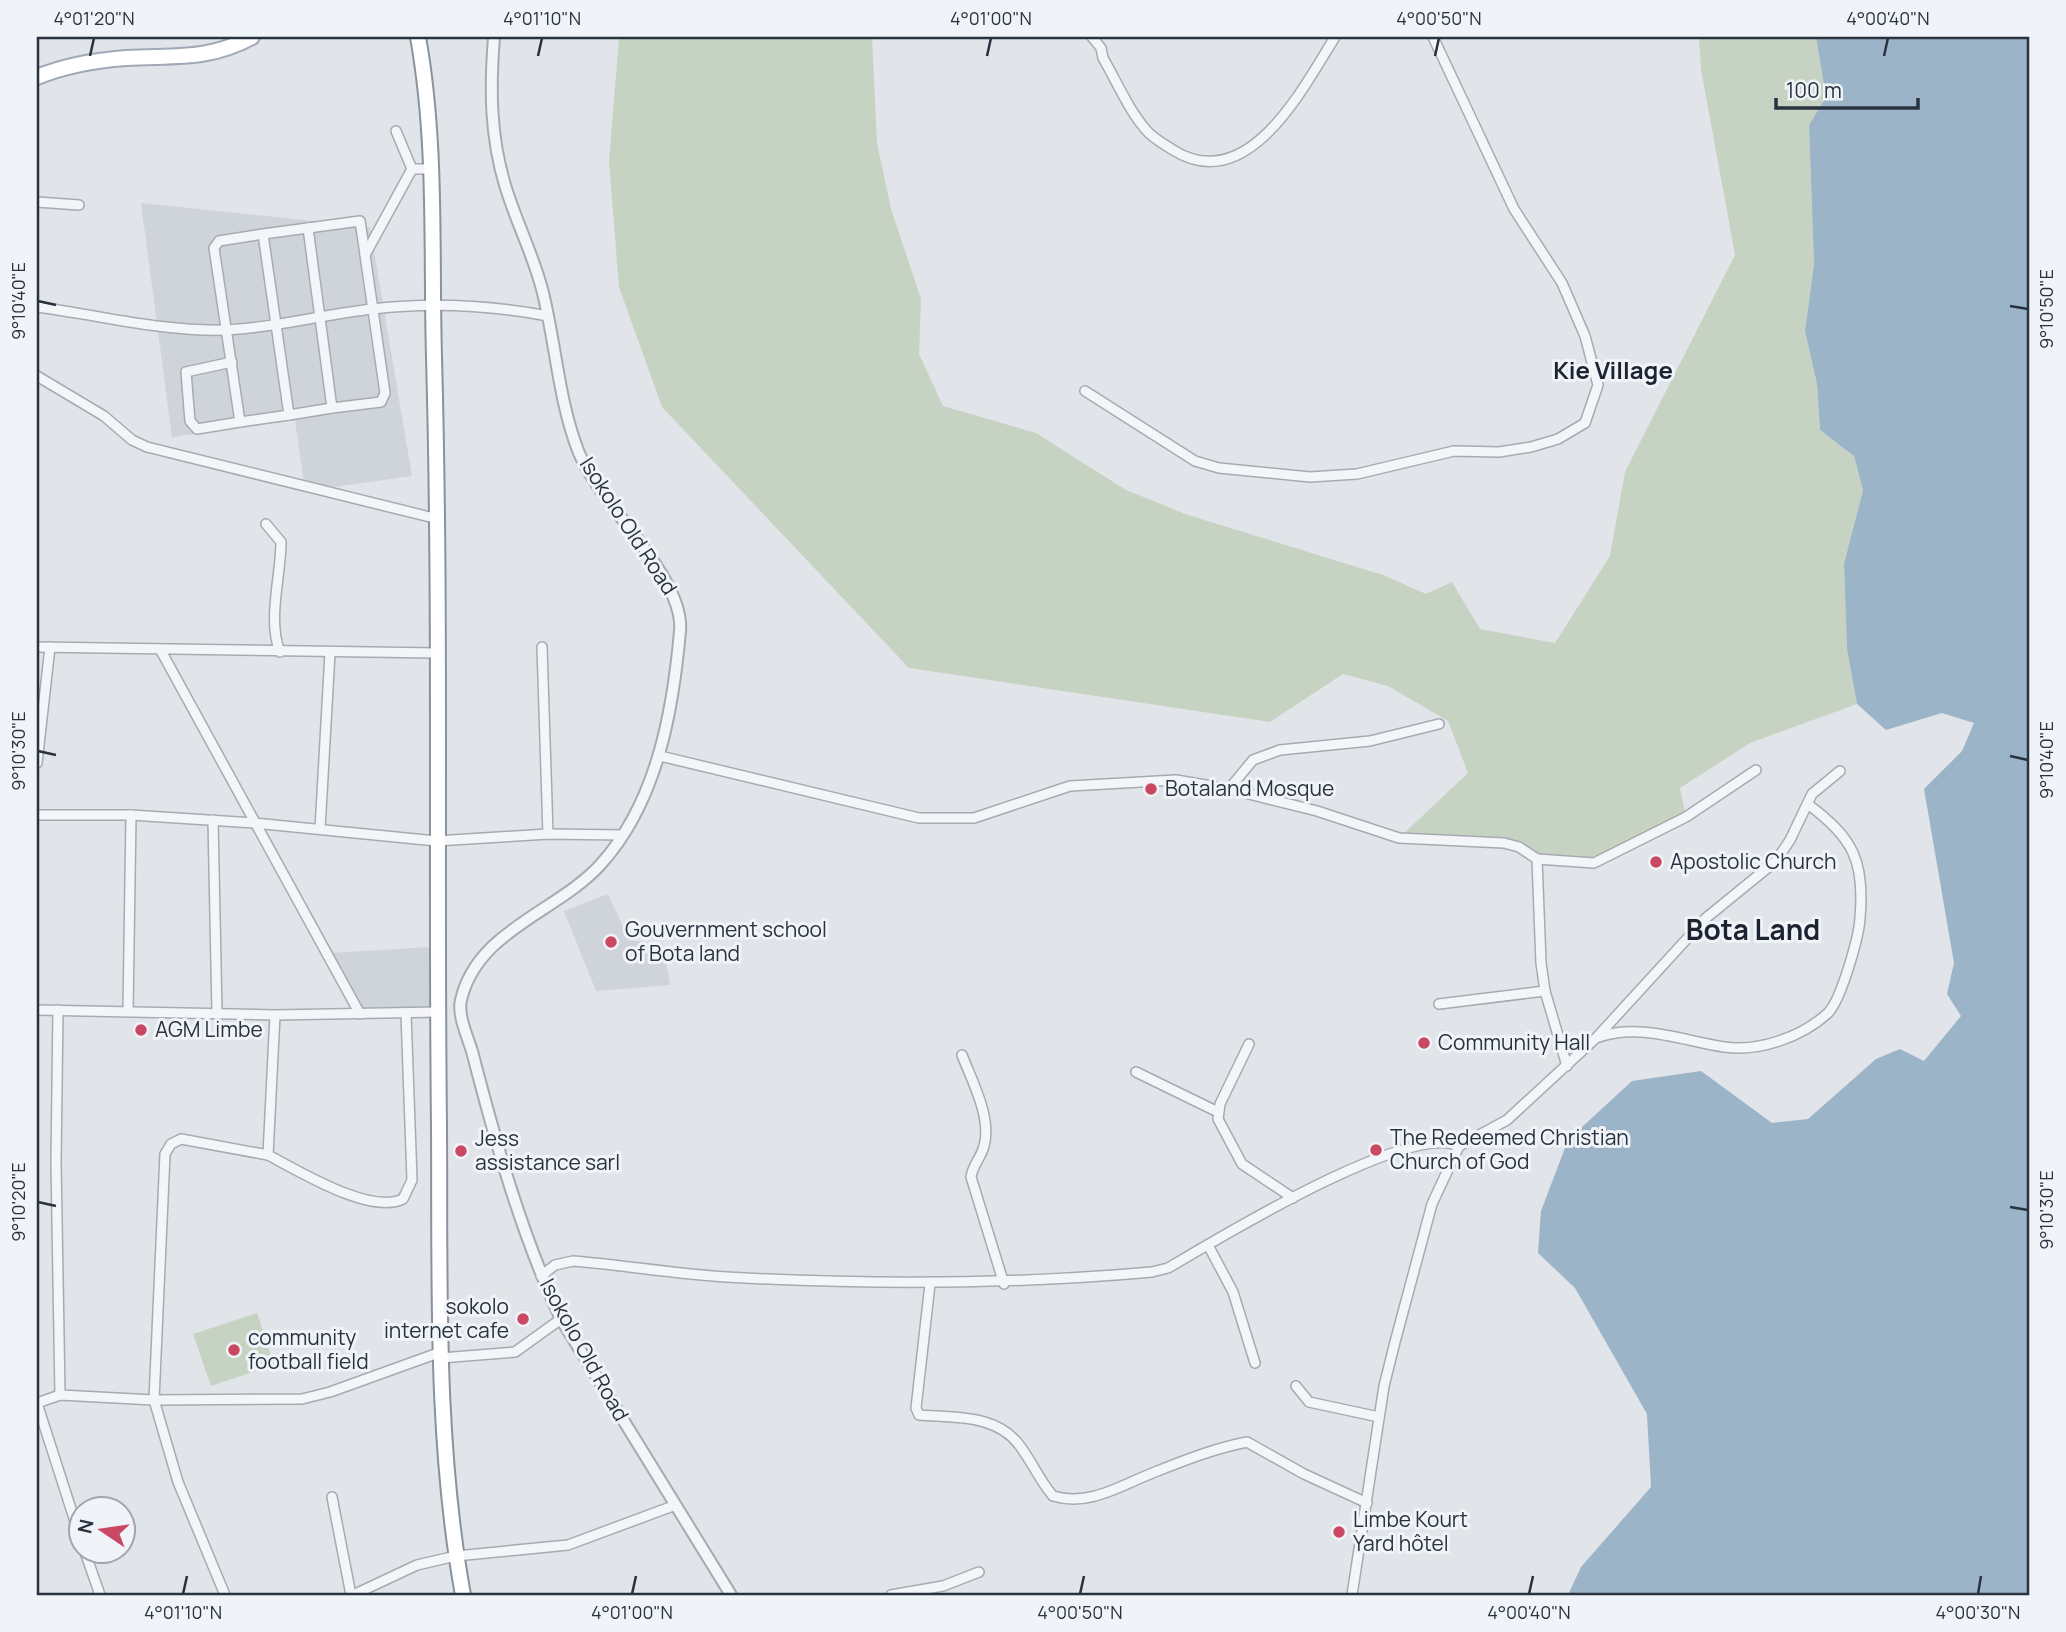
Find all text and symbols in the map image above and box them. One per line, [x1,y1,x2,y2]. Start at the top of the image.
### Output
text: 4°01'20"N [53,6,135,30]
text: 4°01'10"N [503,6,581,30]
text: 4°01'00"N [950,6,1032,30]
text: 4°00'50"N [1396,6,1482,30]
text: 4°00'40"N [1846,6,1930,30]
scale bar [1776,66,1917,110]
text: 100 m [1786,76,1842,104]
text: 9°10'40"E [6,262,30,340]
text: 9°10'50"E [2034,269,2058,349]
district label: Kie Village [1553,353,1673,386]
street label: Isokolo Old Road [574,451,684,600]
text: 9°10'30"E [6,711,30,791]
text: 9°10'40"E [2034,721,2058,799]
place label: Botaland Mosque [1165,774,1334,802]
marker: Botaland Mosque [1143,781,1159,797]
place label: Apostolic Church [1670,847,1837,875]
marker: Apostolic Church [1648,854,1664,870]
district label: Bota Land [1686,910,1820,948]
place label: Gouvernment school of Bota land [625,915,827,967]
marker: Gouvernment school of Bota land [603,934,619,950]
place label: AGM Limbe [155,1015,263,1043]
marker: AGM Limbe [133,1022,149,1038]
place label: Community Hall [1438,1028,1590,1056]
marker: Community Hall [1416,1035,1432,1051]
place label: The Redeemed Christian Church of God [1390,1123,1629,1175]
place label: Jess assistance sarl [475,1124,620,1176]
marker: The Redeemed Christian Church of God [1368,1142,1384,1158]
marker: Jess assistance sarl [453,1143,469,1159]
text: 9°10'20"E [6,1162,30,1242]
text: 9°10'30"E [2034,1170,2058,1250]
street label: Isokolo Old Road [534,1273,636,1426]
place label: sokolo internet cafe [384,1292,509,1344]
marker: sokolo internet cafe [515,1311,531,1327]
place label: community football field [248,1323,369,1375]
marker: community football field [226,1342,242,1358]
north arrow [66,1496,136,1566]
place label: Limbe Kourt Yard hôtel [1353,1505,1468,1557]
text: N [71,1517,100,1536]
marker: Limbe Kourt Yard hôtel [1331,1524,1347,1540]
text: 4°01'10"N [144,1600,222,1624]
text: 4°01'00"N [591,1600,673,1624]
text: 4°00'50"N [1037,1600,1123,1624]
text: 4°00'40"N [1487,1600,1571,1624]
text: 4°00'30"N [1936,1600,2020,1624]

